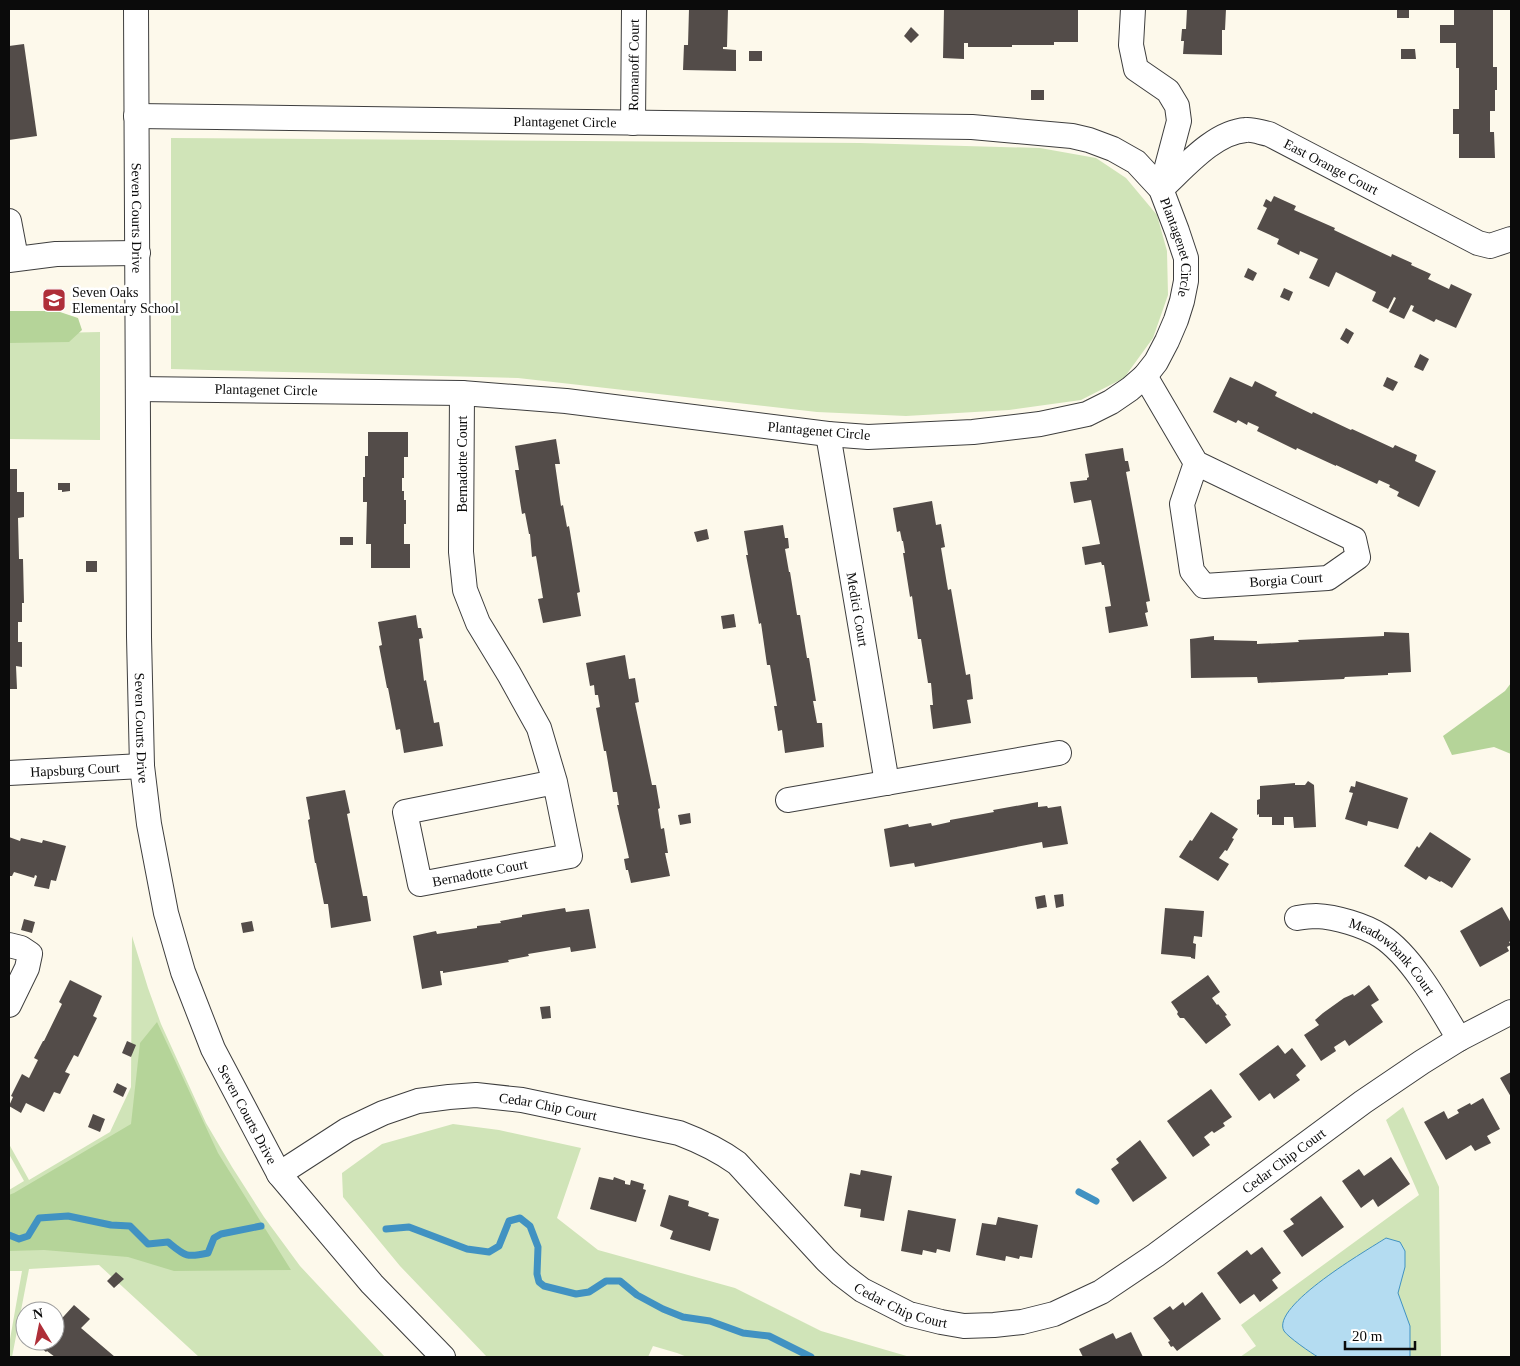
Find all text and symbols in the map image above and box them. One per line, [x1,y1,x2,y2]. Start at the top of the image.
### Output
street label: Romanoff Court [626,19,641,111]
street label: Plantagenet Circle [513,113,617,130]
street label: East Orange Court [1282,136,1381,197]
street label: Seven Courts Drive [129,163,145,273]
street label: Plantagenet Circle [1157,195,1194,298]
place label: Seven Oaks Elementary School [72,285,179,316]
school or university icon: Seven Oaks Elementary School [41,287,67,313]
street label: Plantagenet Circle [214,382,318,398]
street label: Bernadotte Court [455,415,470,512]
street label: Plantagenet Circle [767,419,871,443]
street label: Borgia Court [1249,570,1323,590]
street label: Medici Court [844,571,871,648]
street label: Seven Courts Drive [132,673,152,784]
street label: Hapsburg Court [30,760,120,779]
street label: Bernadotte Court [431,856,529,890]
street label: Meadowbank Court [1347,915,1438,998]
street label: Seven Courts Drive [215,1062,280,1167]
street label: Cedar Chip Court [498,1090,598,1123]
street label: Cedar Chip Court [1239,1125,1328,1196]
street label: Cedar Chip Court [851,1279,948,1330]
north arrow [15,1301,65,1351]
text: N [32,1305,44,1322]
scale bar [1345,1318,1415,1350]
text: 20 m [1352,1328,1383,1344]

